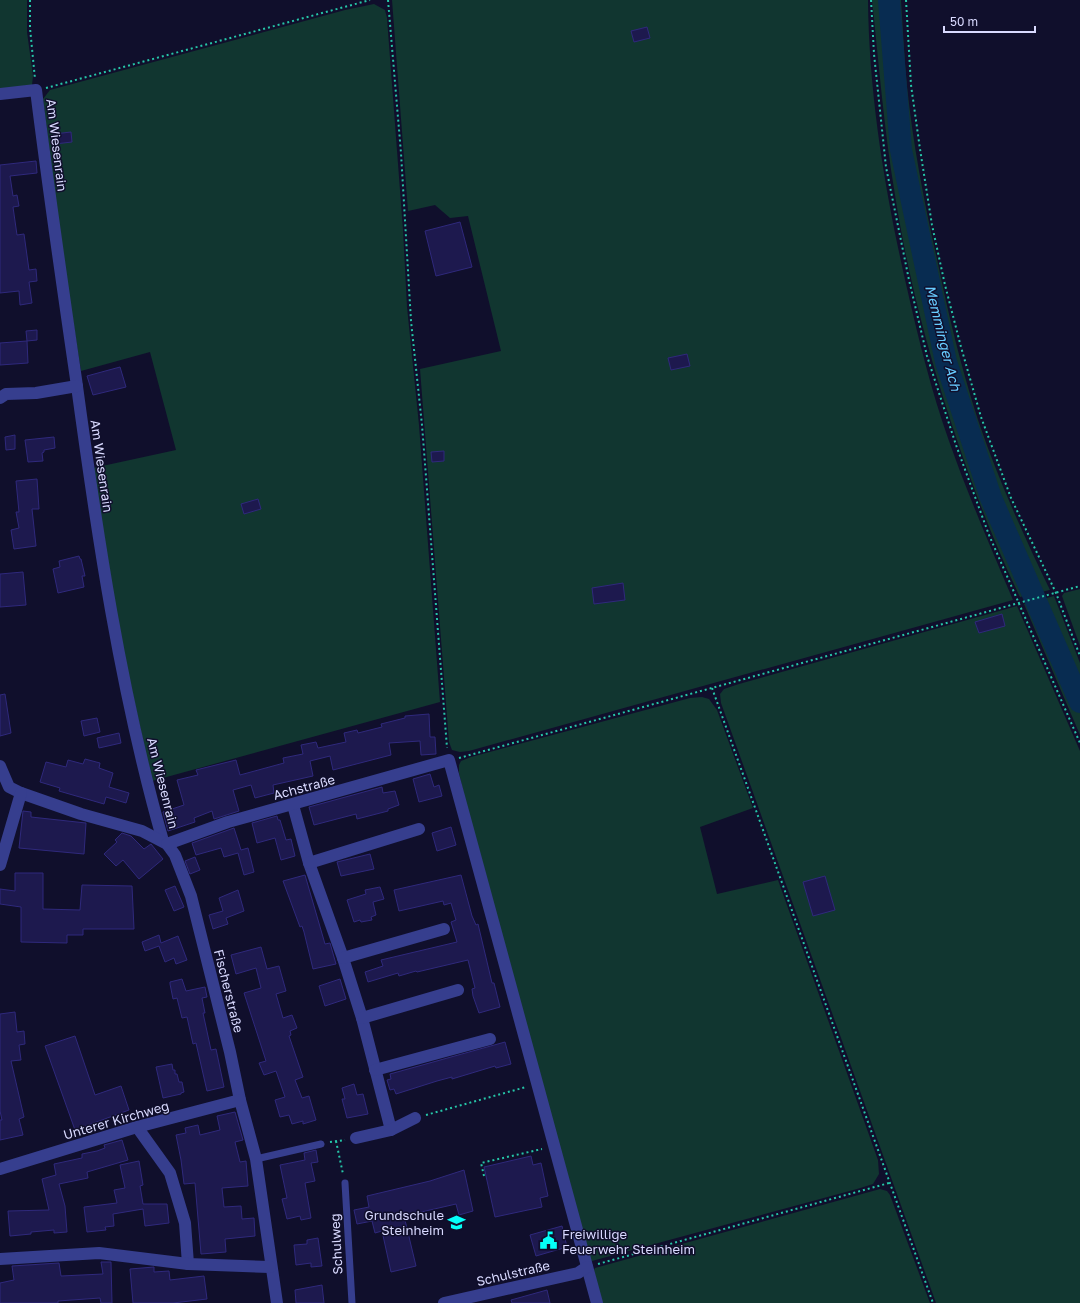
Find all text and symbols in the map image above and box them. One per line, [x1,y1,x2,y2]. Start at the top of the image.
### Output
scale bar [944,8,1035,34]
text: 50 m [950,14,978,29]
street label: Am Wiesenrain [43,98,71,192]
water label: Memminger Ach [922,283,965,394]
street label: Am Wiesenrain [88,419,116,513]
street label: Am Wiesenrain [144,736,182,830]
street label: Achstraße [271,771,337,803]
street label: Fischerstraße [211,948,247,1034]
street label: Unterer Kirchweg [61,1097,171,1143]
place label: Grundschule Steinheim [365,1207,444,1238]
school or university icon: Grundschule Steinheim [447,1212,467,1232]
street label: Schulweg [326,1213,346,1275]
place label: Freiwillige Feuerwehr Steinheim [562,1226,695,1257]
public building icon: Freiwillige Feuerwehr Steinheim [539,1231,559,1251]
street label: Schulstraße [475,1257,551,1289]

